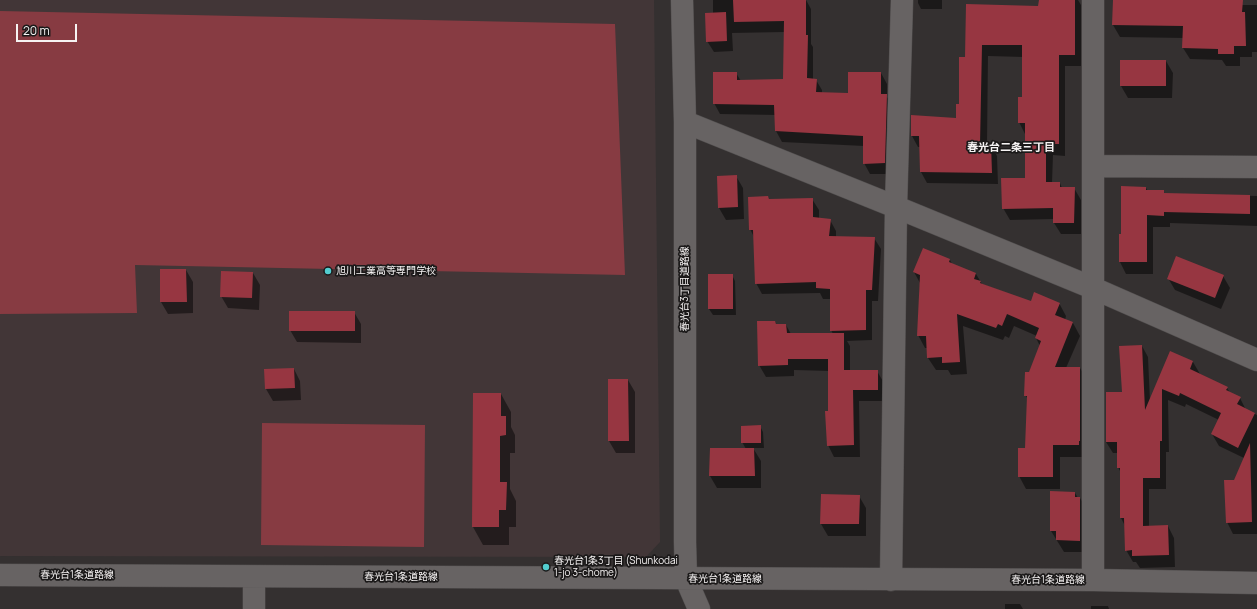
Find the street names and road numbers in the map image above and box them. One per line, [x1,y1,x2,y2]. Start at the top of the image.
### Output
street label: 春光台3丁目道路線 [679,246,691,332]
street label: 春光台1条道路線 [40,569,114,581]
street label: 春光台1条道路線 [364,571,438,583]
street label: 春光台1条道路線 [688,573,762,585]
street label: 春光台1条道路線 [1011,574,1085,586]

